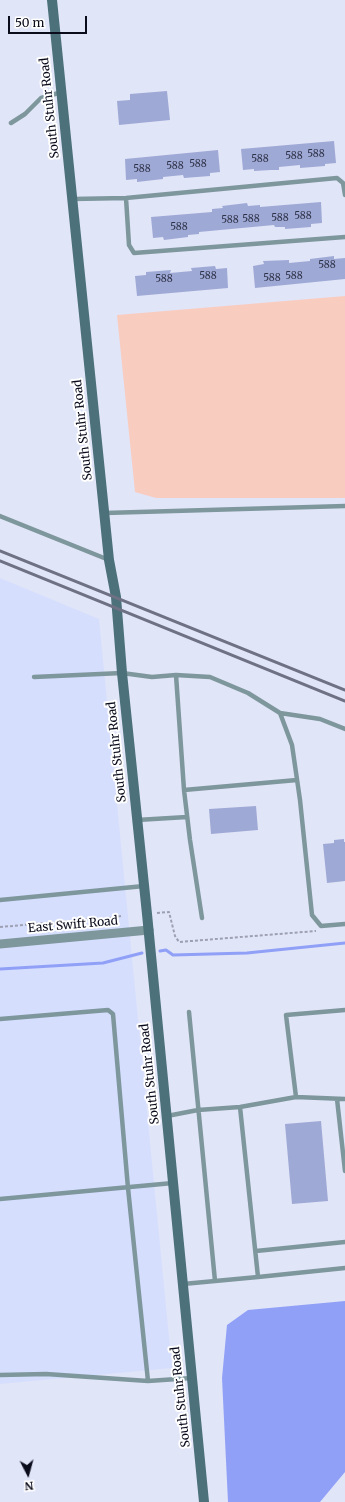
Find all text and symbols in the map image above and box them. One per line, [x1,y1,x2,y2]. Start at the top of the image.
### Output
scale bar [10,8,89,34]
text: 50 m [15,15,44,30]
street label: South Stuhr Road [38,57,62,159]
house number: 588 [307,148,325,160]
house number: 588 [285,150,303,162]
house number: 588 [251,153,269,165]
house number: 588 [189,158,207,170]
house number: 588 [166,160,184,172]
house number: 588 [133,163,151,175]
house number: 588 [294,210,312,222]
house number: 588 [271,212,289,224]
house number: 588 [242,213,260,225]
house number: 588 [221,214,239,226]
house number: 588 [170,221,188,233]
house number: 588 [318,259,336,271]
house number: 588 [199,270,217,282]
house number: 588 [285,270,303,282]
house number: 588 [263,272,281,284]
house number: 588 [155,273,173,285]
street label: South Stuhr Road [71,379,95,481]
street label: South Stuhr Road [105,701,129,803]
street label: East Swift Road [27,914,119,936]
street label: South Stuhr Road [138,1023,162,1125]
street label: South Stuhr Road [169,1346,193,1448]
north arrow [8,1454,48,1494]
text: N [24,1479,34,1493]

